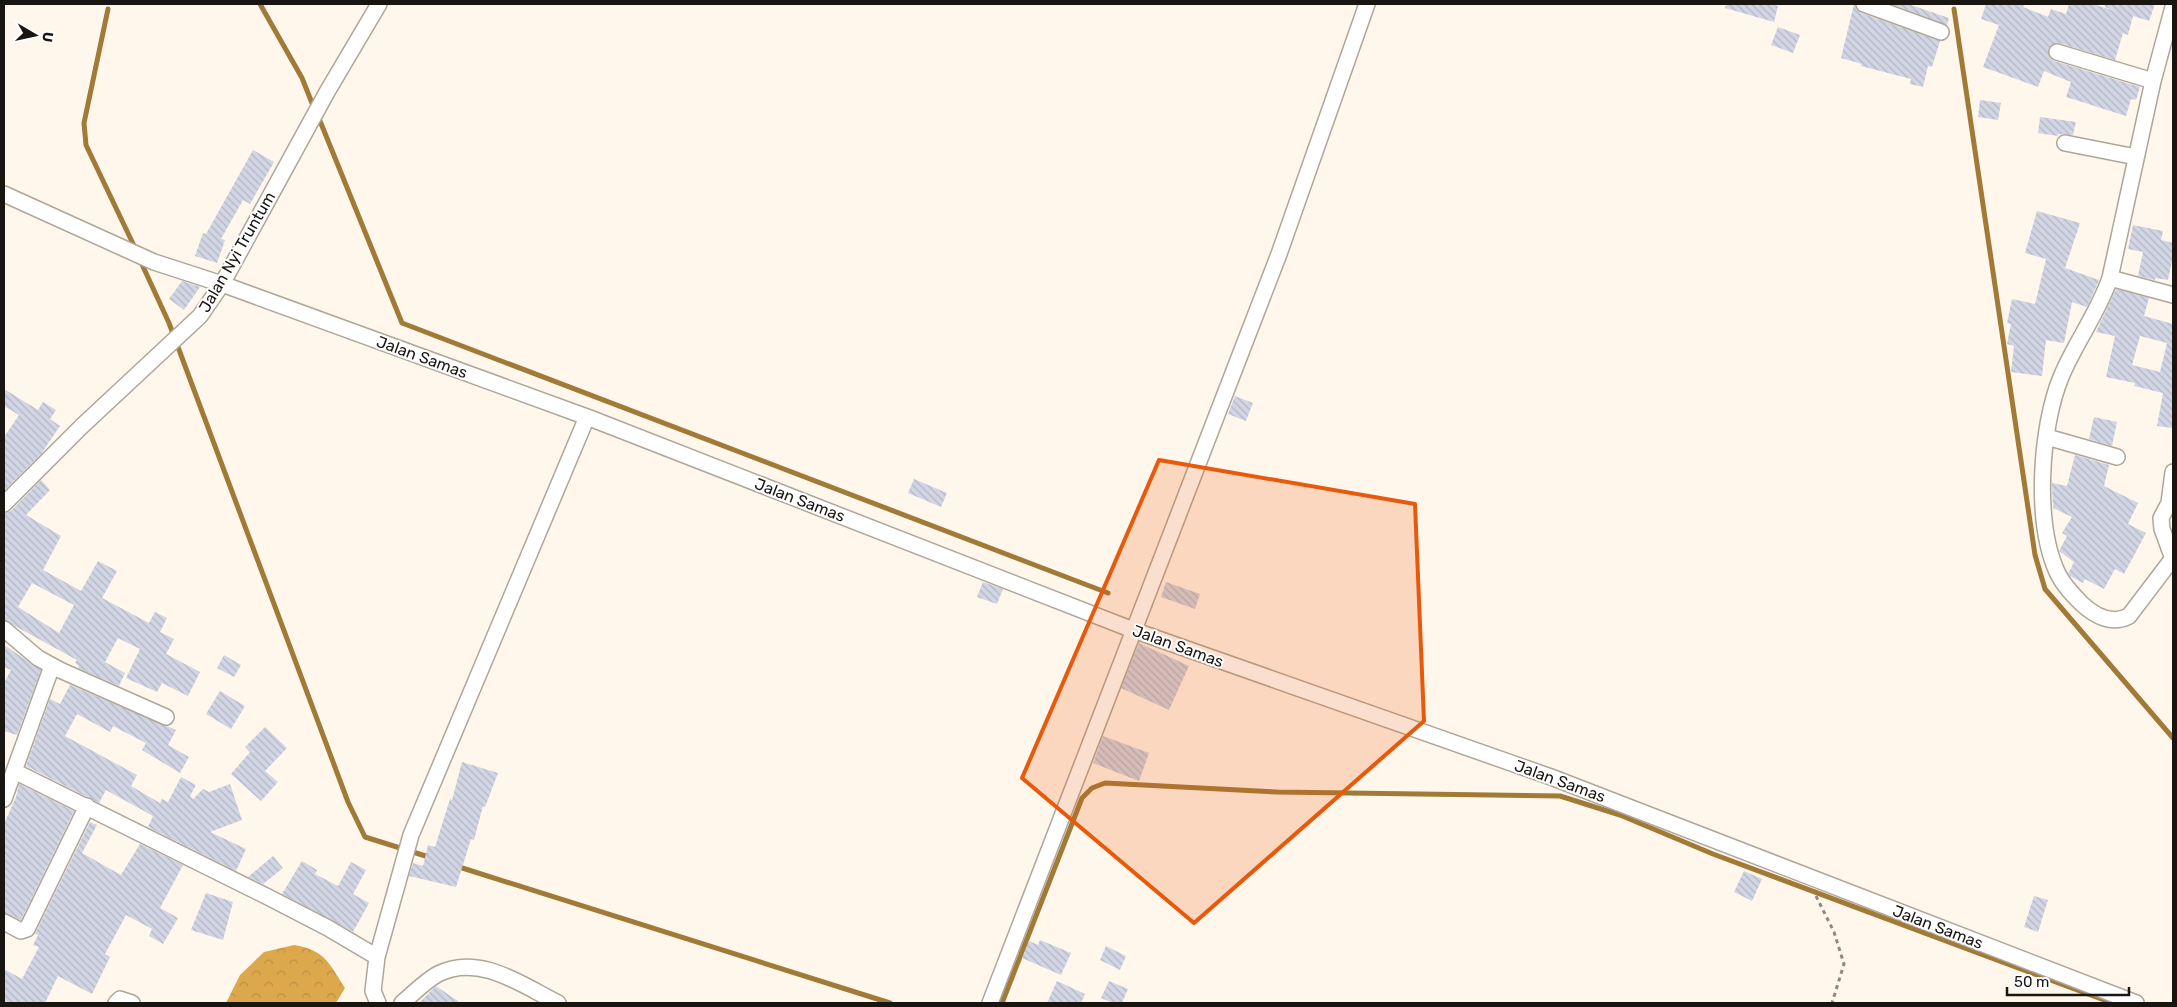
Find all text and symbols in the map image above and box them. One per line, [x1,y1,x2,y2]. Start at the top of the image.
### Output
north arrow [10,10,60,60]
text: U [38,31,57,43]
street label: Jalan Nyi Truntum [195,188,279,316]
street label: Jalan Samas [374,332,470,382]
street label: Jalan Samas [752,474,848,526]
street label: Jalan Samas [1130,621,1226,671]
street label: Jalan Samas [1512,756,1608,806]
street label: Jalan Samas [1890,901,1986,953]
scale bar [2007,964,2130,996]
text: 50 m [2014,973,2049,991]

